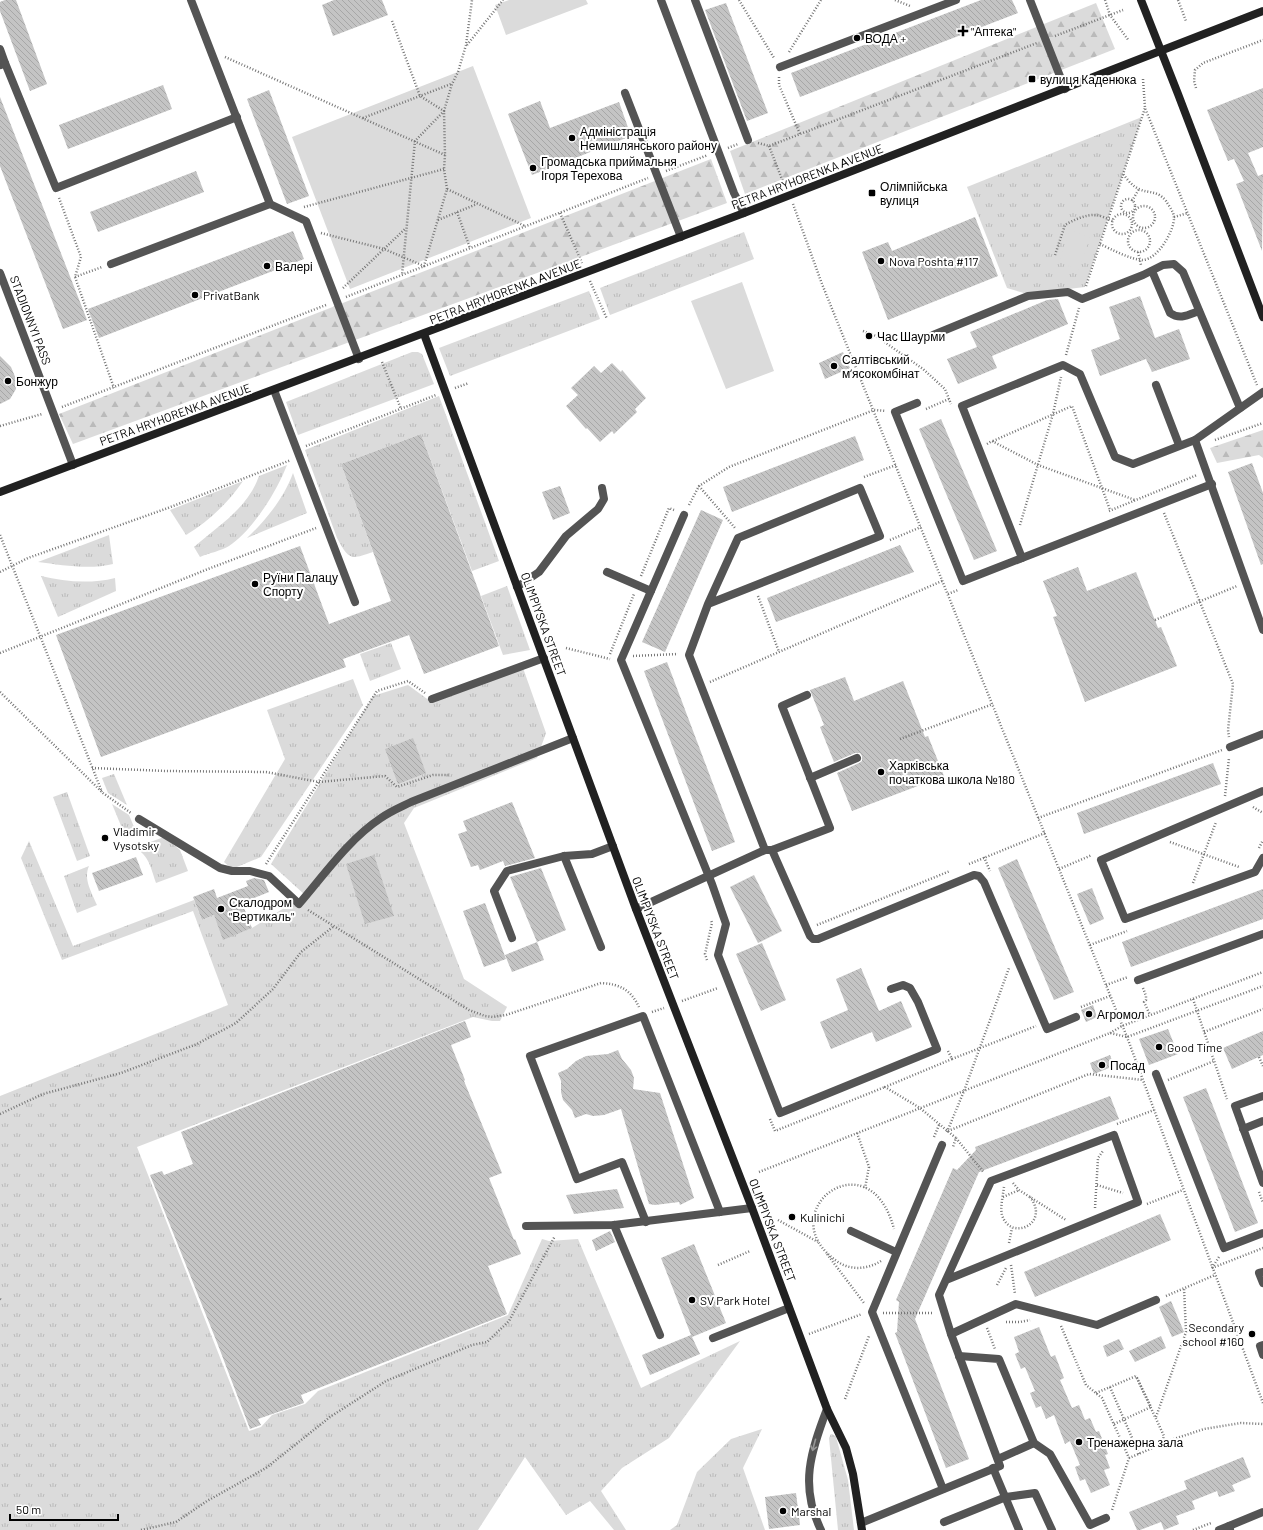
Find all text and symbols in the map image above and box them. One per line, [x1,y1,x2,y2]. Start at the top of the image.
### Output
place label: "Аптека" [971,24,1016,38]
marker: "Аптека" [958,26,968,36]
place label: ВОДА + [865,31,906,46]
marker: ВОДА + [852,33,862,43]
place label: вулиця Каденюка [1040,72,1137,87]
marker: вулиця Каденюка [1027,74,1037,84]
place label: Адміністрація Немишлянського району [580,124,717,153]
marker: Адміністрація Немишлянського району [567,133,577,143]
street label: PETRA HRYHORENKA АVENUE [729,141,885,211]
place label: Громадська приймальня Ігоря Терехова [541,154,677,183]
marker: Громадська приймальня Ігоря Терехова [528,163,538,173]
place label: Олімпійська вулиця [880,179,948,208]
marker: Олімпійська вулиця [867,188,877,198]
place label: Nova Poshta #117 [889,254,978,268]
street label: PETRA HRYHORENKA АVENUE [427,256,583,326]
marker: Nova Poshta #117 [876,256,886,266]
place label: Валері [275,259,313,274]
marker: Валері [262,261,272,271]
street label: STADIONNYI PASS [8,273,54,367]
place label: PrivatBank [203,288,260,302]
marker: PrivatBank [190,290,200,300]
place label: Час Шаурми [877,329,945,344]
marker: Час Шаурми [864,331,874,341]
place label: Салтівський мʼясокомбінат [842,352,920,380]
marker: Салтівський мʼясокомбінат [829,361,839,371]
place label: Бонжур [16,374,58,389]
marker: Бонжур [3,376,13,386]
street label: PETRA HRYHORENKA AVENUE [97,380,253,448]
place label: Руїни Палацу Спорту [263,570,338,599]
street label: OLIMPIYSKA STREET [519,570,569,678]
marker: Руїни Палацу Спорту [250,579,260,589]
place label: Харківська початкова школа №180 [889,758,1015,786]
marker: Харківська початкова школа №180 [876,767,886,777]
place label: Vladimir Vysotsky [113,824,160,852]
marker: Vladimir Vysotsky [100,833,110,843]
street label: OLIMPIYSKA STREET [630,874,682,982]
place label: Скалодром "Вертикаль" [229,895,294,924]
marker: Скалодром "Вертикаль" [216,904,226,914]
place label: Агромол [1097,1007,1144,1022]
marker: Агромол [1084,1009,1094,1019]
place label: Good Time [1167,1040,1222,1054]
marker: Good Time [1154,1042,1164,1052]
place label: Посад [1110,1058,1145,1073]
marker: Посад [1097,1060,1107,1070]
street label: OLIMPIYSKA STREET [747,1176,799,1284]
place label: Kulinichi [800,1210,845,1224]
marker: Kulinichi [787,1212,797,1222]
place label: SV Park Hotel [700,1293,770,1307]
marker: SV Park Hotel [687,1295,697,1305]
place label: Secondary school #160 [1182,1320,1244,1348]
marker: Secondary school #160 [1247,1329,1257,1339]
place label: Тренажерна зала [1087,1435,1184,1450]
marker: Тренажерна зала [1074,1437,1084,1447]
one-way arrow [810,1438,817,1451]
scale bar [10,1496,118,1522]
text: 50 m [16,1502,41,1516]
place label: Marshal [791,1504,831,1518]
marker: Marshal [778,1506,788,1516]

